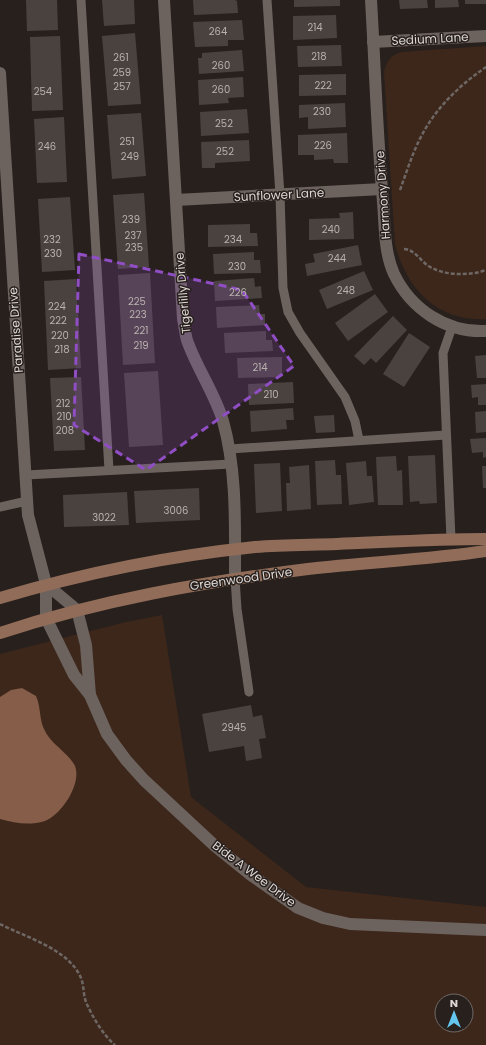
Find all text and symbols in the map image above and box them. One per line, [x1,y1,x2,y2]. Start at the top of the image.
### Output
house number: 214 [307,20,323,35]
house number: 264 [209,24,227,39]
street label: Sedium Lane [391,28,469,49]
house number: 218 [311,49,327,64]
house number: 261 [113,50,129,65]
house number: 260 [212,58,230,73]
house number: 259 [113,65,131,80]
house number: 222 [314,78,332,93]
house number: 257 [113,79,131,94]
house number: 260 [212,82,230,97]
house number: 254 [34,84,52,99]
house number: 230 [313,104,331,119]
house number: 252 [215,116,233,131]
house number: 251 [119,134,135,149]
house number: 226 [314,138,332,153]
house number: 246 [38,139,56,154]
house number: 252 [216,144,234,159]
house number: 249 [121,149,139,164]
street label: Harmony Drive [371,150,394,240]
street label: Sunflower Lane [233,184,325,205]
house number: 239 [122,212,140,227]
house number: 240 [322,222,340,237]
house number: 237 [124,228,142,243]
house number: 232 [43,232,61,247]
house number: 234 [224,232,242,247]
house number: 235 [125,240,143,255]
house number: 230 [44,246,62,261]
house number: 244 [328,251,346,266]
street label: Tigerlilly Drive [170,252,195,334]
house number: 230 [228,259,246,274]
house number: 248 [337,283,355,298]
house number: 226 [229,285,247,300]
street label: Paradise Drive [4,287,27,373]
house number: 225 [128,294,146,309]
house number: 224 [48,299,66,314]
house number: 223 [129,307,147,322]
house number: 222 [49,313,67,328]
house number: 221 [134,323,148,338]
house number: 220 [51,328,69,343]
house number: 219 [133,338,149,353]
house number: 218 [54,342,70,357]
house number: 214 [252,360,268,375]
house number: 210 [263,387,279,402]
house number: 212 [56,396,71,411]
house number: 210 [56,409,72,424]
house number: 208 [56,423,74,438]
house number: 3006 [164,503,188,518]
house number: 3022 [92,510,116,525]
street label: Greenwood Drive [189,563,293,594]
house number: 2945 [222,720,246,735]
street label: Bide A Wee Drive [209,837,299,911]
north arrow [434,993,474,1033]
text: N [450,995,458,1011]

